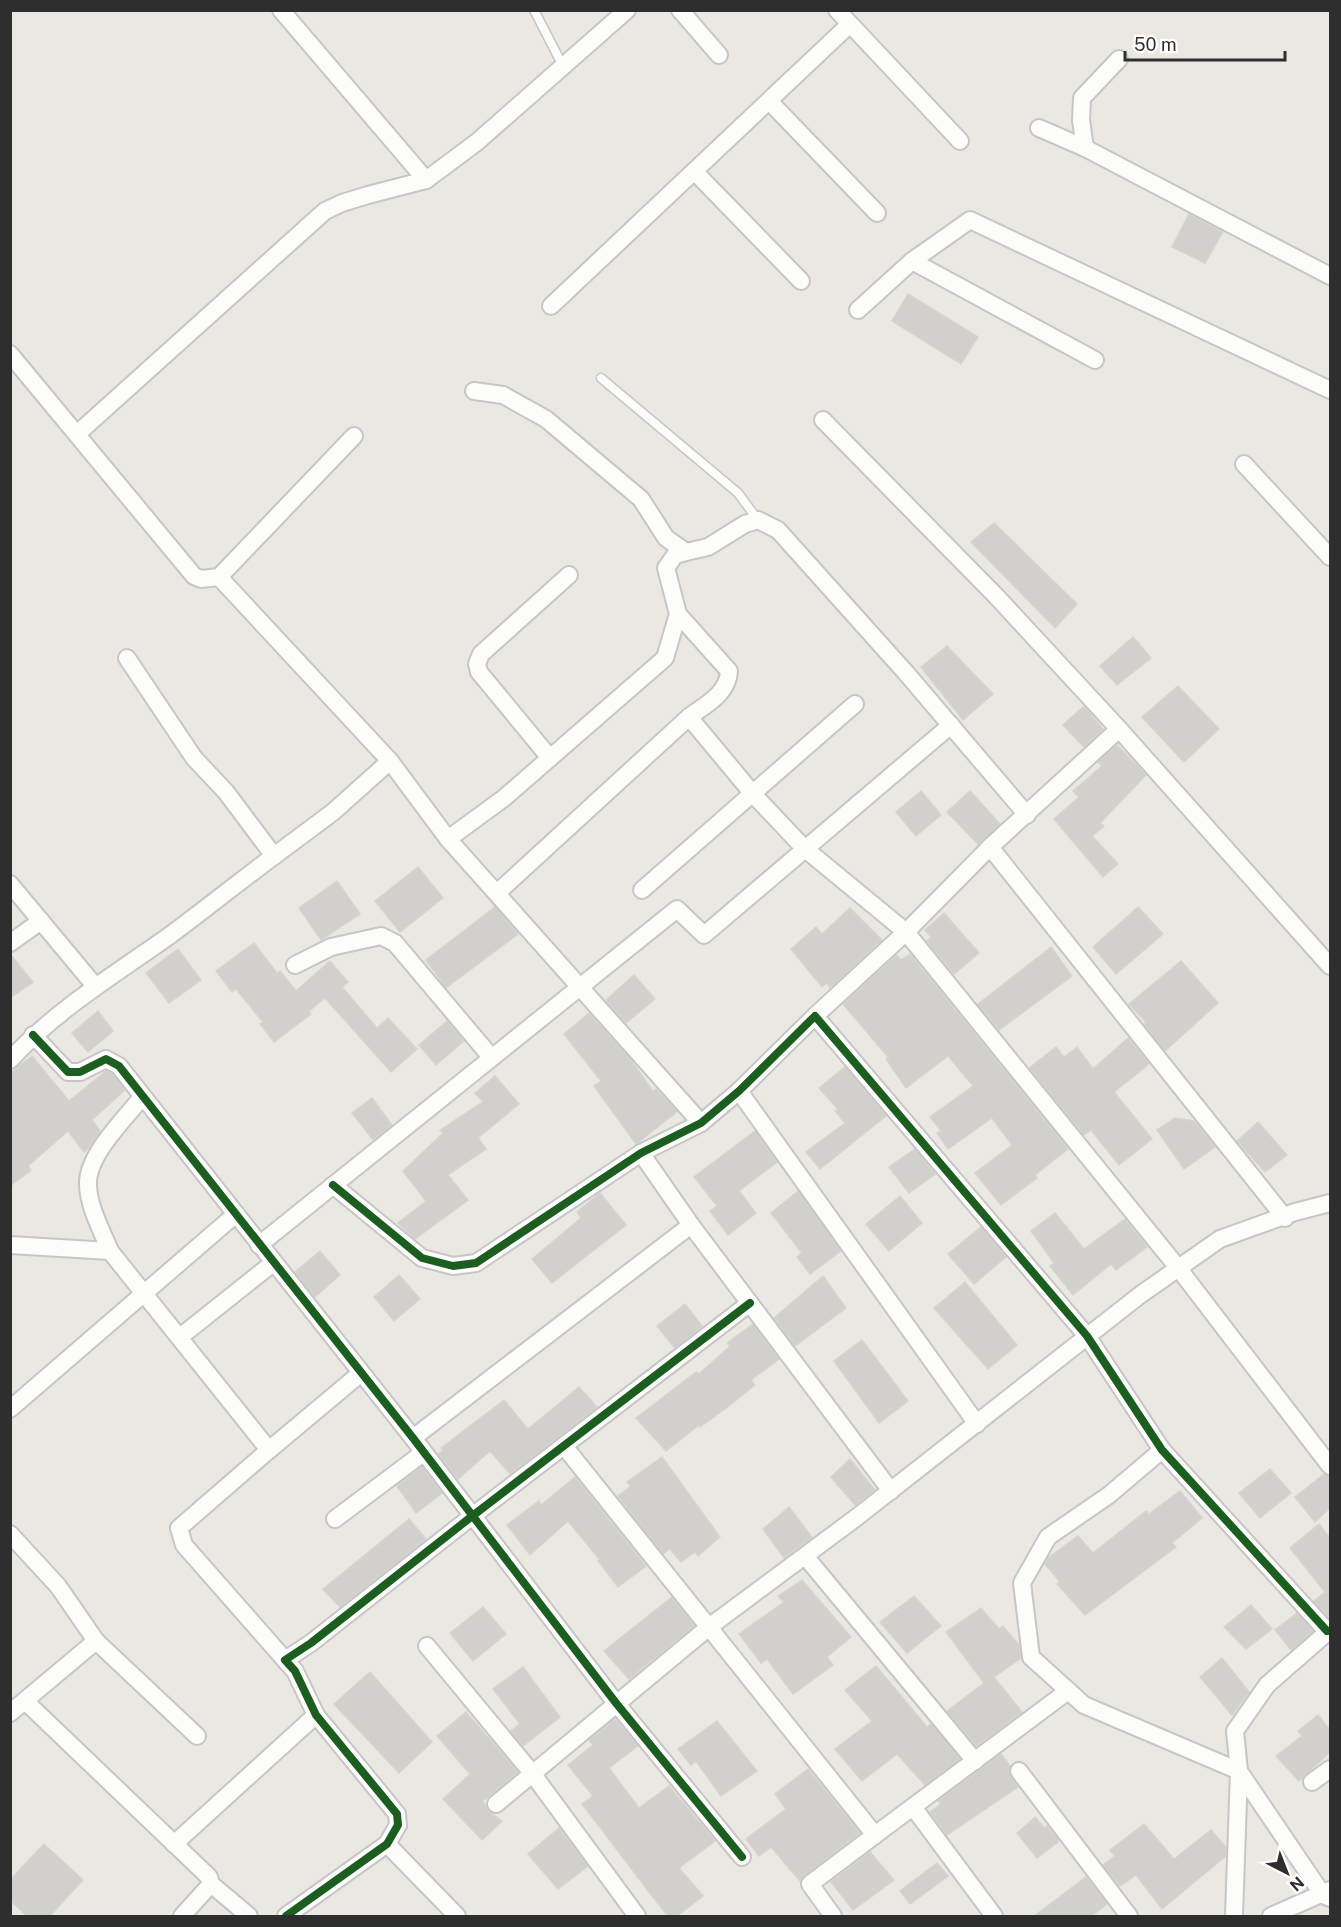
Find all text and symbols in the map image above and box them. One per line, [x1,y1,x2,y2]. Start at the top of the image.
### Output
scale bar [1125,24,1286,62]
text: 50 m [1134,34,1177,55]
north arrow [1257,1843,1317,1903]
text: N [1286,1873,1308,1895]

